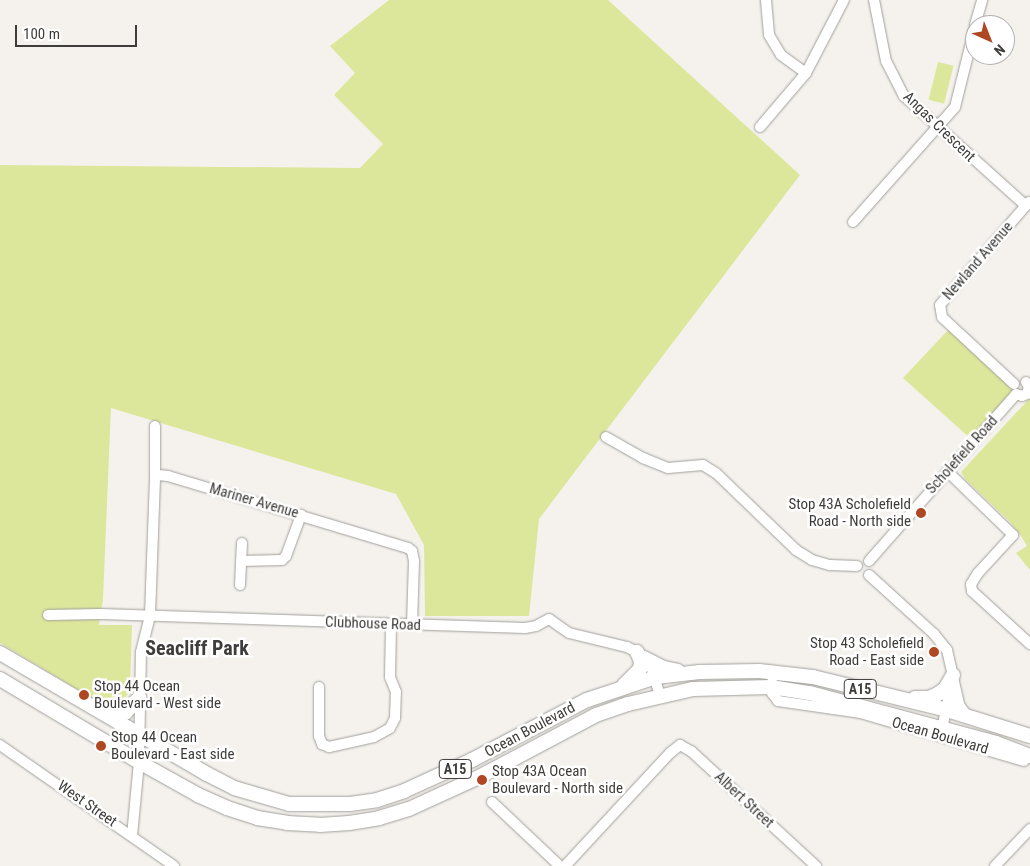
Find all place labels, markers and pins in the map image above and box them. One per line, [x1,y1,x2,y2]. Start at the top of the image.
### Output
place label: Stop 43A Scholefield Road - North side [788,495,911,530]
marker: Stop 43A Scholefield Road - North side [915,507,927,519]
place label: Stop 43 Scholefield Road - East side [810,634,924,669]
marker: Stop 43 Scholefield Road - East side [928,646,940,658]
place label: Stop 44 Ocean Boulevard - West side [94,677,221,712]
marker: Stop 44 Ocean Boulevard - West side [78,689,90,701]
place label: Stop 44 Ocean Boulevard - East side [111,728,234,763]
marker: Stop 44 Ocean Boulevard - East side [95,740,107,752]
place label: Stop 43A Ocean Boulevard - North side [492,762,623,797]
marker: Stop 43A Ocean Boulevard - North side [476,774,488,786]

